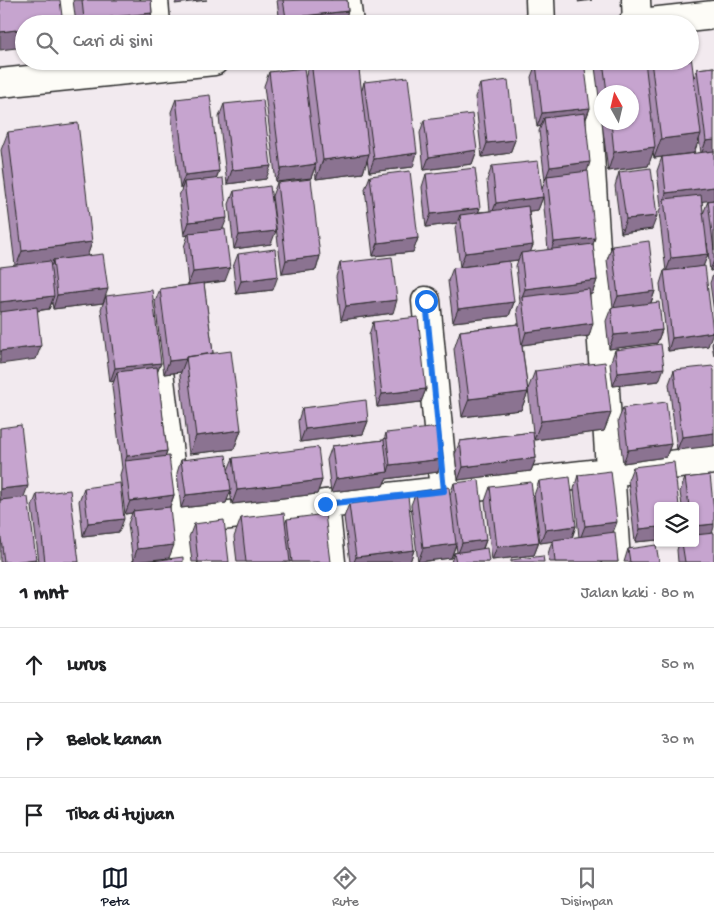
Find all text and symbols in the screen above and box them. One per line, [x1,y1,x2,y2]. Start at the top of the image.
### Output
search box [15,15,699,70]
icon: search [33,29,61,57]
text: Cari di sini [73,31,153,54]
north arrow [594,85,639,130]
route start [415,290,438,313]
route end [314,493,337,516]
map controls [654,502,699,547]
button: layers [654,502,699,547]
text: 1 mnt [20,582,67,607]
text: Jalan kaki · 80 m [581,585,694,604]
icon: ahead [20,651,48,679]
text: Lurus [67,654,106,677]
text: 50 m [661,656,694,675]
icon: right [20,726,48,754]
text: Belok kanan [67,729,161,752]
text: 30 m [661,731,694,750]
icon: arrive [20,801,48,829]
text: Tiba di tujuan [67,804,174,827]
tab: Peta [101,864,129,911]
tab: Rute [331,864,359,911]
tab: Disimpan [561,864,613,911]

